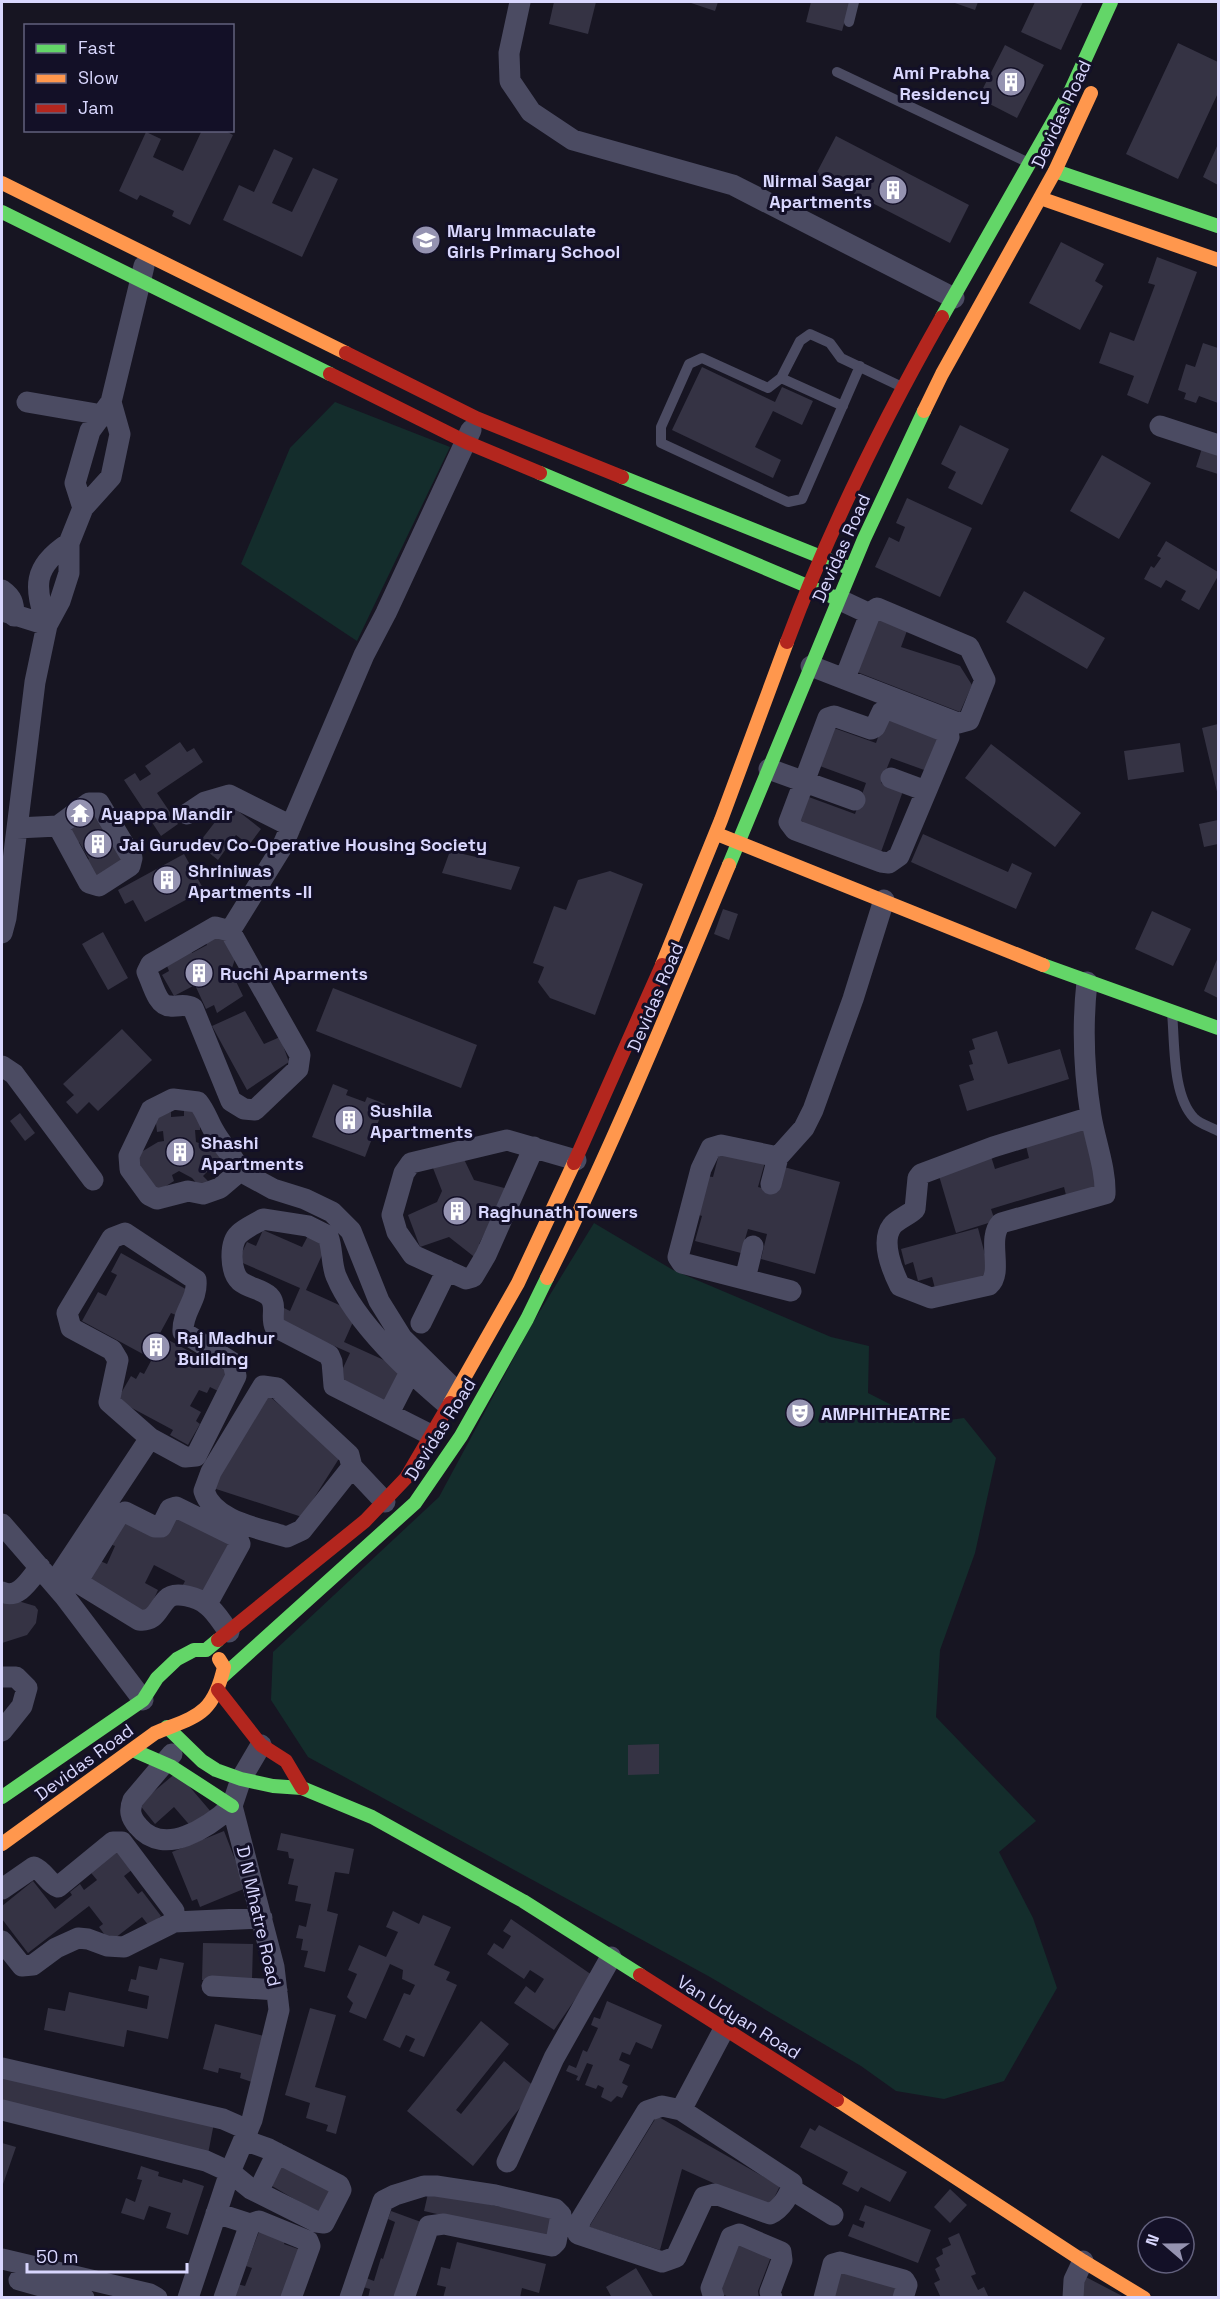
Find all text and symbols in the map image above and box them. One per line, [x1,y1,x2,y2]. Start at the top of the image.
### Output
legend [24,24,234,132]
text: Fast [78,36,115,59]
street label: Devidas Road [1026,56,1096,172]
place label: Ami Prabha Residency [893,61,991,105]
text: Slow [78,66,119,89]
building icon: Ami Prabha Residency [995,66,1027,98]
text: Jam [78,96,114,119]
place label: Nirmal Sagar Apartments [763,169,872,213]
building icon: Nirmal Sagar Apartments [877,174,909,206]
place label: Mary Immaculate Girls Primary School [447,219,620,263]
school or university icon: Mary Immaculate Girls Primary School [410,224,442,256]
street label: Devidas Road [807,490,875,606]
temple icon: Ayappa Mandir [64,797,96,829]
place label: Ayappa Mandir [101,802,233,825]
building icon: Jai Gurudev Co-Operative Housing Society [82,828,114,860]
place label: Jai Gurudev Co-Operative Housing Society [119,833,487,856]
place label: Shriniwas Apartments -II [188,859,312,903]
building icon: Shriniwas Apartments -II [151,864,183,896]
street label: Devidas Road [622,939,688,1055]
building icon: Ruchi Aparments [183,957,215,989]
place label: Ruchi Aparments [220,962,368,985]
place label: Sushila Apartments [370,1099,473,1143]
building icon: Sushila Apartments [333,1104,365,1136]
place label: Shashi Apartments [201,1131,304,1175]
building icon: Shashi Apartments [164,1136,196,1168]
building icon: Raghunath Towers [441,1195,473,1227]
place label: Raghunath Towers [478,1200,638,1223]
place label: Raj Madhur Building [177,1326,275,1370]
building icon: Raj Madhur Building [140,1331,172,1363]
street label: Devidas Road [399,1374,481,1484]
theatre icon: AMPHITHEATRE [784,1397,816,1429]
place label: AMPHITHEATRE [821,1402,950,1425]
street label: Devidas Road [30,1718,138,1806]
street label: D N Mhatre Road [232,1843,286,1989]
street label: Van Udyan Road [673,1970,805,2064]
north arrow [1136,2215,1196,2275]
text: N [1141,2231,1164,2249]
scale bar [27,2236,188,2274]
text: 50 m [36,2245,78,2268]

